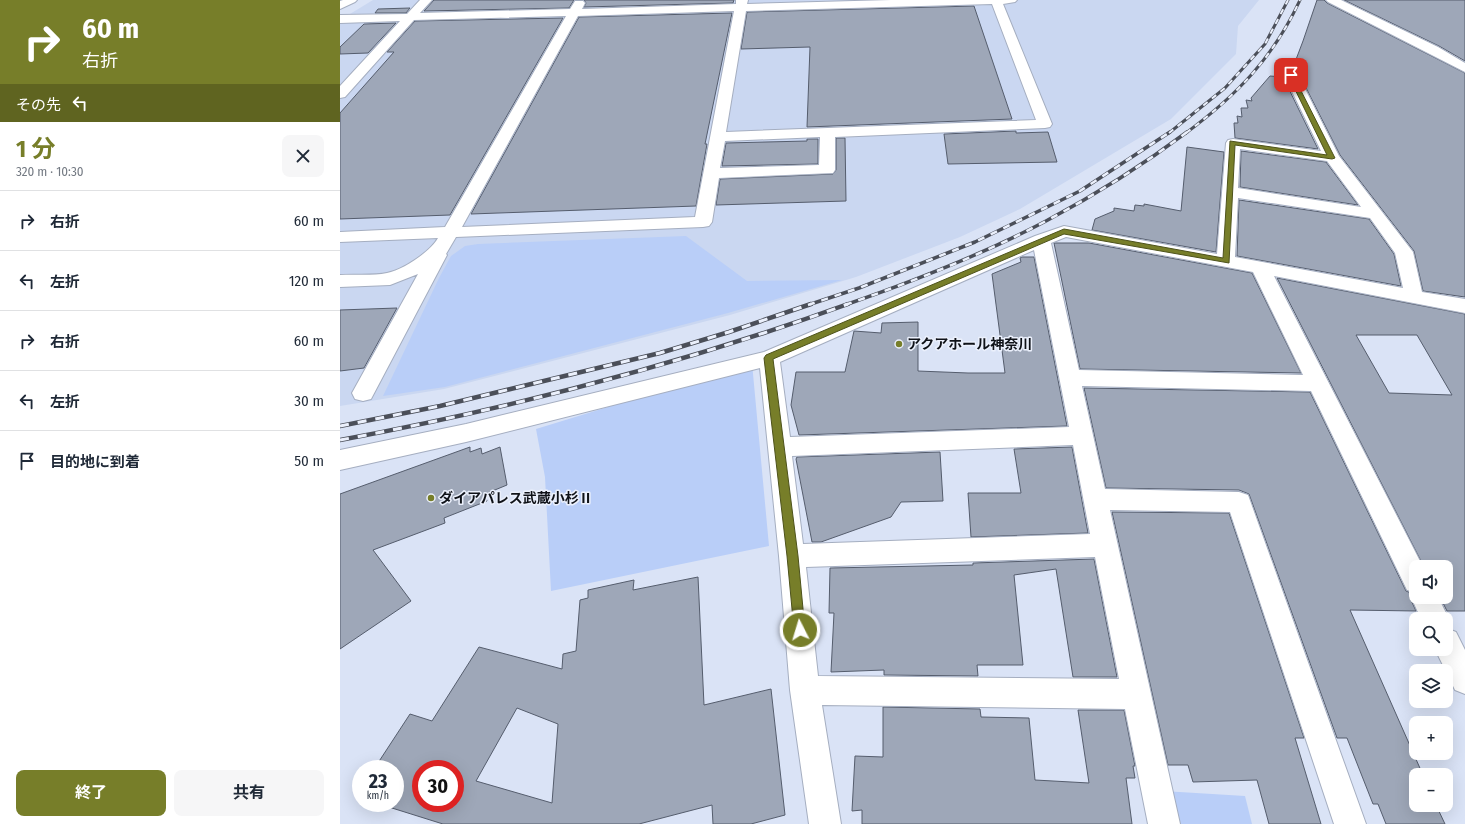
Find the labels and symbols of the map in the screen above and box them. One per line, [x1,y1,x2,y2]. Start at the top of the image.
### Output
pin [1274,58,1308,92]
place label: アクアホール神奈川 [907,336,1032,353]
marker: アクアホール神奈川 [894,339,904,349]
place label: ダイアパレス武蔵小杉Ⅱ [439,490,593,507]
marker: ダイアパレス武蔵小杉Ⅱ [426,493,436,503]
position arrow [779,609,821,651]
speed limit sign: 30 [412,760,464,812]

